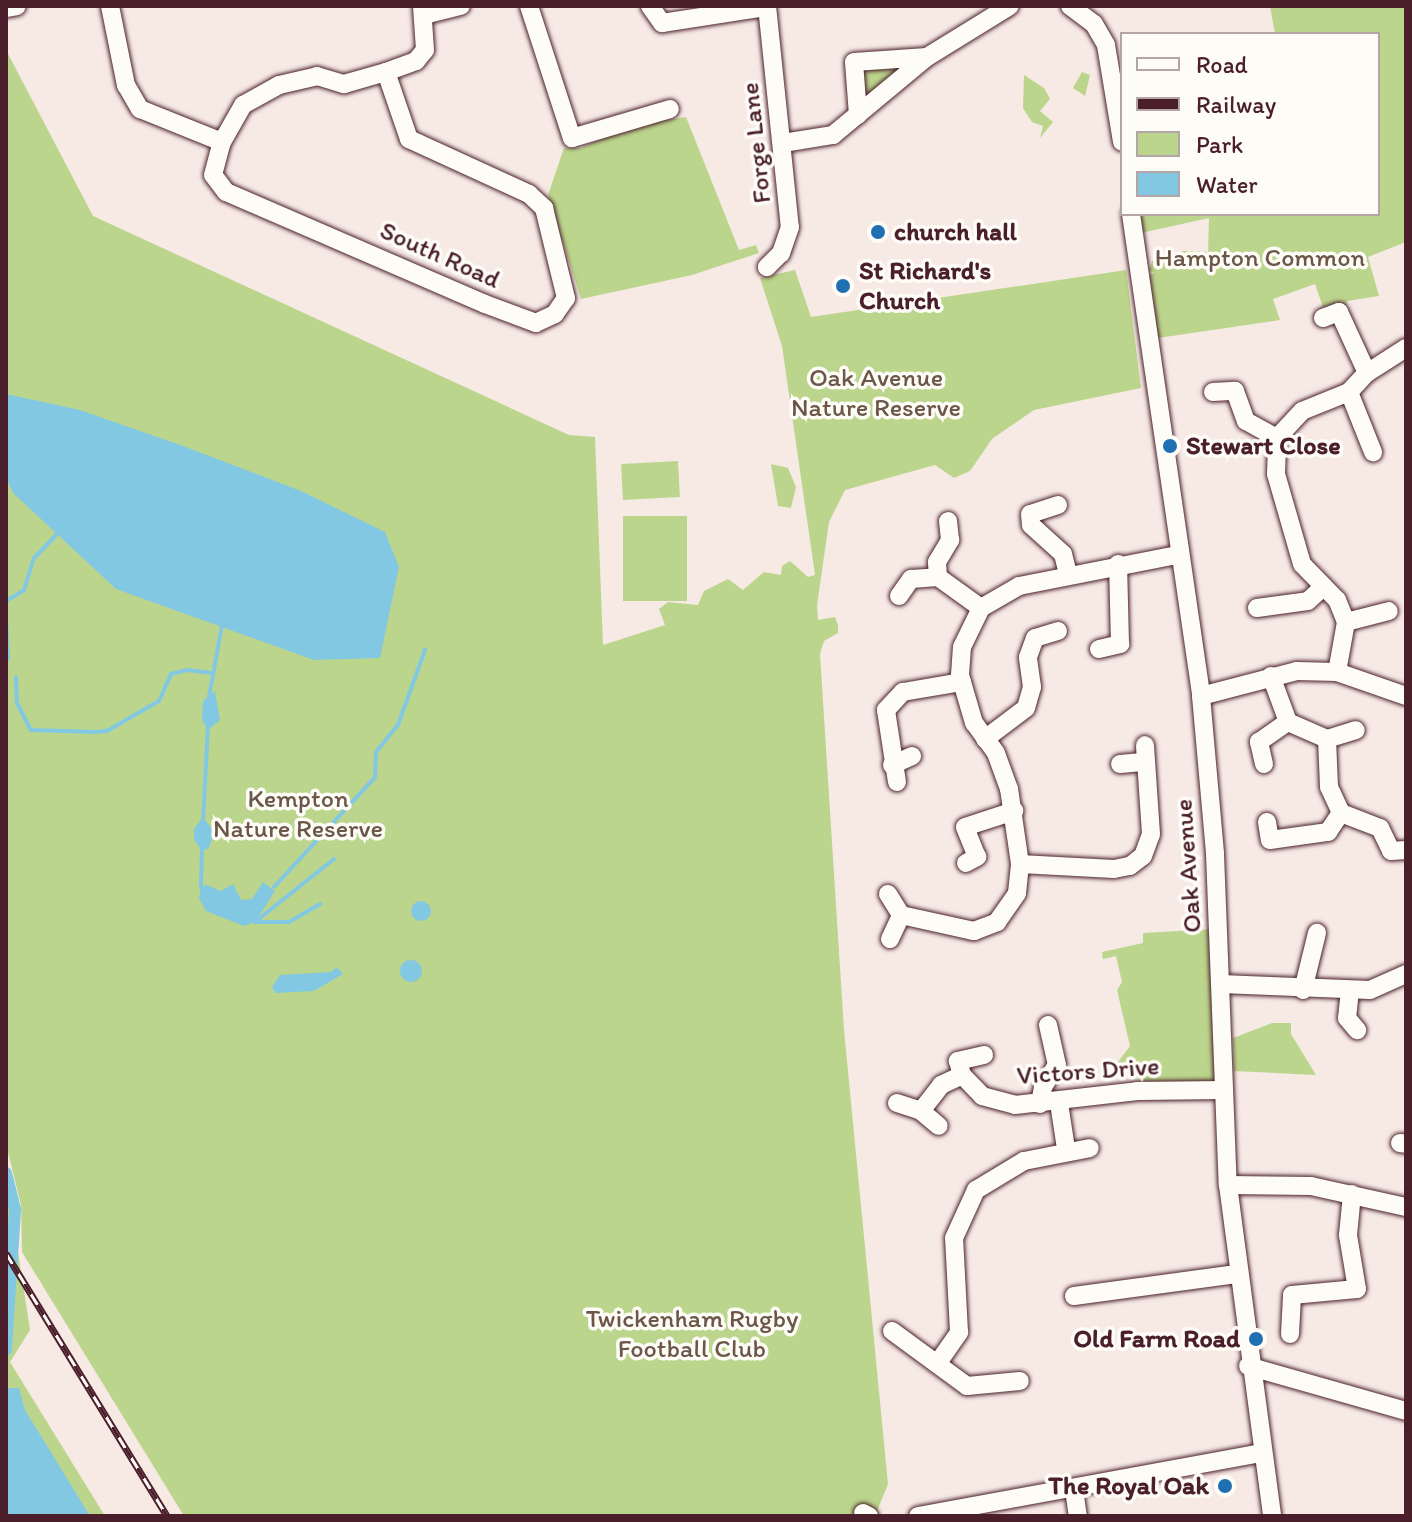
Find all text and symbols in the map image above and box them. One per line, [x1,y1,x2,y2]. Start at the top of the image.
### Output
legend [1120,32,1380,216]
text: Road [1196,50,1248,79]
street label: Forge Lane [734,81,778,205]
text: Railway [1196,90,1276,119]
text: Park [1196,130,1243,159]
text: Water [1196,170,1258,199]
street label: South Road [376,215,504,295]
place label: church hall [894,216,1018,248]
marker: church hall [869,223,887,241]
park label: Hampton Common [1155,242,1365,274]
place label: St Richard's Church [859,255,991,316]
marker: St Richard's Church [834,277,852,295]
park label: Oak Avenue Nature Reserve [791,362,961,424]
place label: Stewart Close [1186,430,1341,462]
marker: Stewart Close [1161,437,1179,455]
park label: Kempton Nature Reserve [213,783,383,844]
street label: Oak Avenue [1168,799,1208,933]
street label: Victors Drive [1015,1050,1161,1092]
park label: Twickenham Rugby Football Club [586,1303,798,1364]
place label: Old Farm Road [1075,1323,1240,1355]
marker: Old Farm Road [1247,1330,1265,1348]
place label: The Royal Oak [1050,1470,1209,1502]
marker: The Royal Oak [1216,1477,1234,1495]

